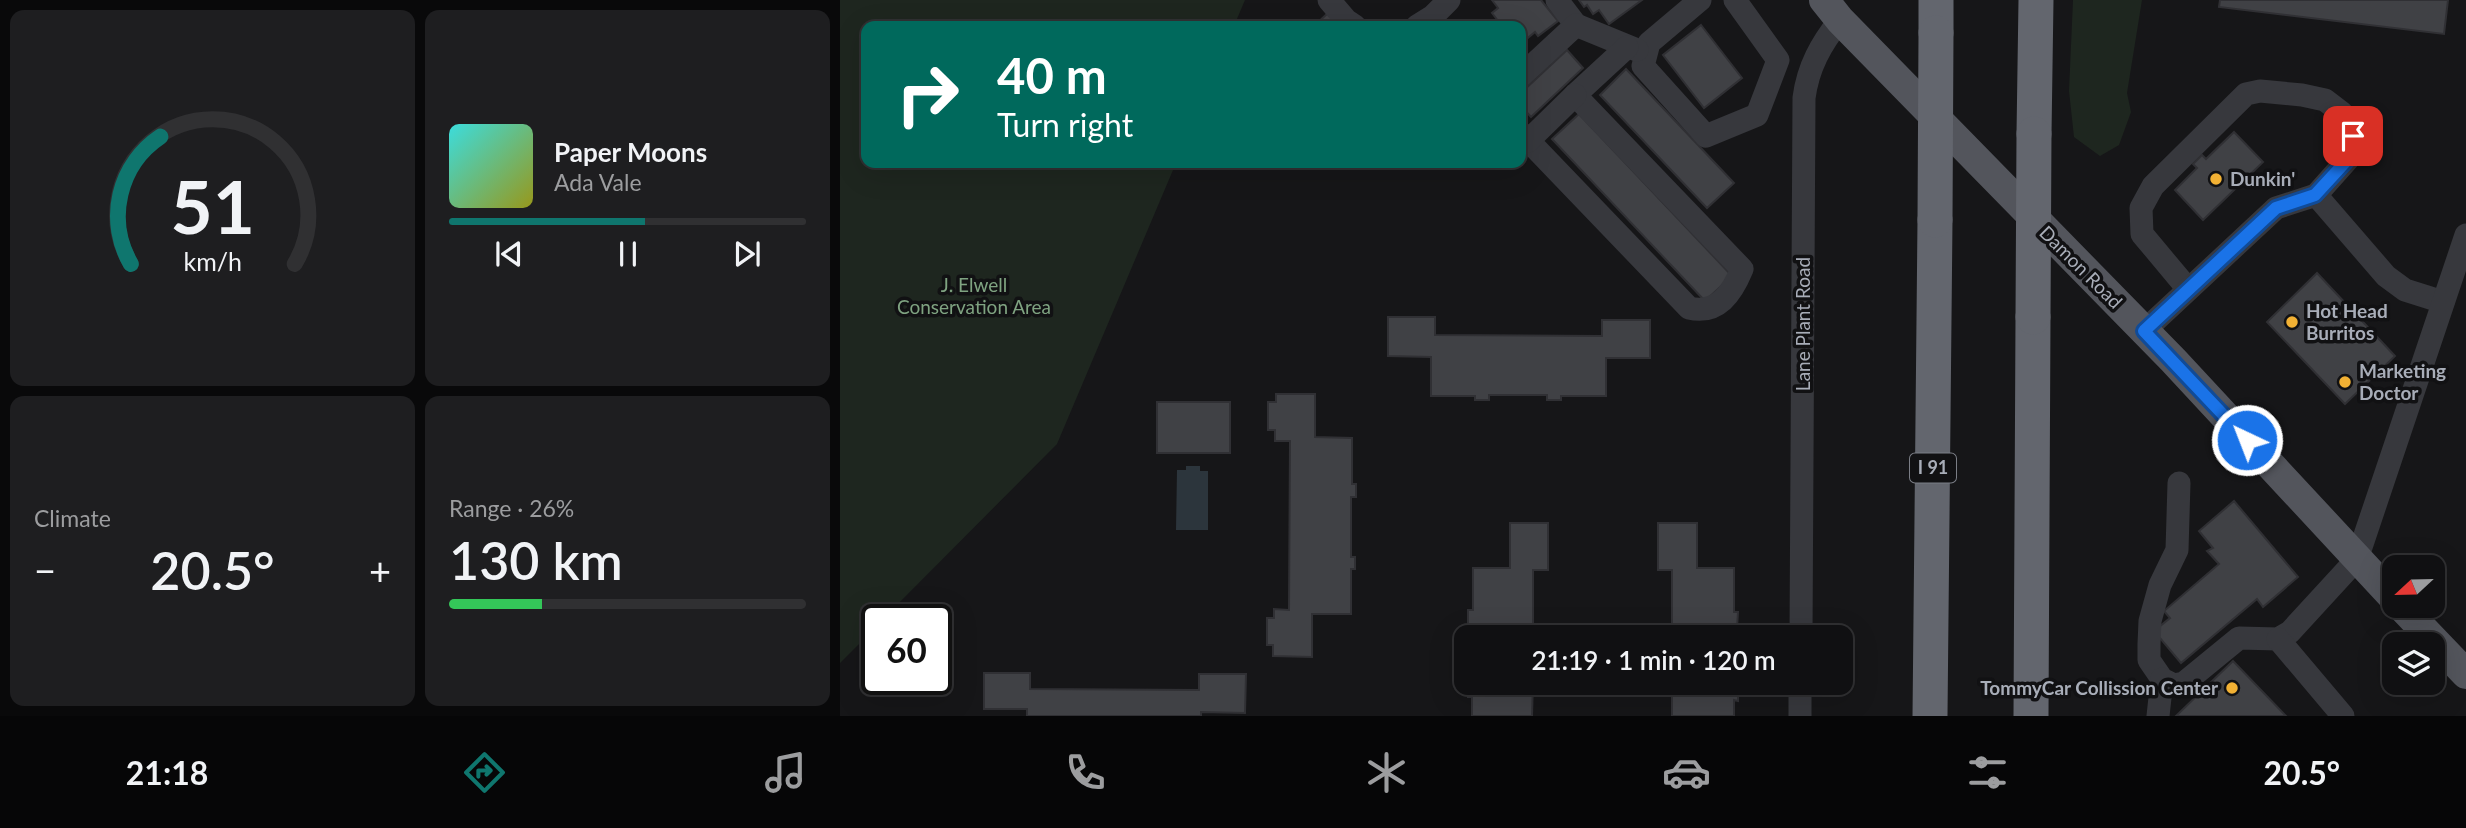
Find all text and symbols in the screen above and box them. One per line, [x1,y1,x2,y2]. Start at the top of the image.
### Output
text: 40 m [997,46,1107,104]
icon: right [882,49,973,140]
text: Turn right [997,105,1133,144]
pin [2323,106,2383,166]
icon: arrive [2334,117,2372,155]
text: Paper Moons [554,136,707,168]
text: 51 [170,163,255,251]
place label: Dunkin' [2230,167,2295,190]
text: Ada Vale [554,168,642,196]
marker: Dunkin' [2208,171,2224,187]
street label: Damon Road [2035,220,2128,313]
icon: previous [490,235,528,273]
icon: pause [609,235,647,273]
icon: next [728,235,766,273]
text: km/h [183,246,242,276]
street label: Lane Plant Road [1791,257,1814,391]
park label: J. Elwell Conservation Area [897,273,1051,318]
place label: Hot Head Burritos [2306,299,2388,344]
marker: Hot Head Burritos [2284,314,2300,330]
place label: Marketing Doctor [2359,359,2446,404]
marker: Marketing Doctor [2337,374,2353,390]
position arrow [2210,403,2284,477]
road number: I 91 [1910,454,1956,482]
text: Range · 26% [449,494,574,522]
text: Climate [34,504,111,532]
text: 130 km [449,529,623,591]
text: 20.5° [150,539,275,601]
text: − [34,547,56,593]
text: + [369,547,391,593]
north arrow [2382,555,2445,618]
map controls [2382,555,2445,695]
speed limit sign: 60 [861,604,952,695]
button: layers [2382,632,2445,695]
text: 21:19 · 1 min · 120 m [1531,644,1776,676]
place label: TommyCar Collission Center [1980,676,2219,699]
marker: TommyCar Collission Center [2224,680,2240,696]
icon: directions [460,748,509,797]
icon: music [761,748,810,797]
icon: phone [1061,748,1110,797]
icon: climate [1362,748,1411,797]
icon: car [1662,748,1711,797]
icon: filters [1963,748,2012,797]
text: 21:18 [126,753,208,792]
text: 20.5° [2264,753,2340,792]

